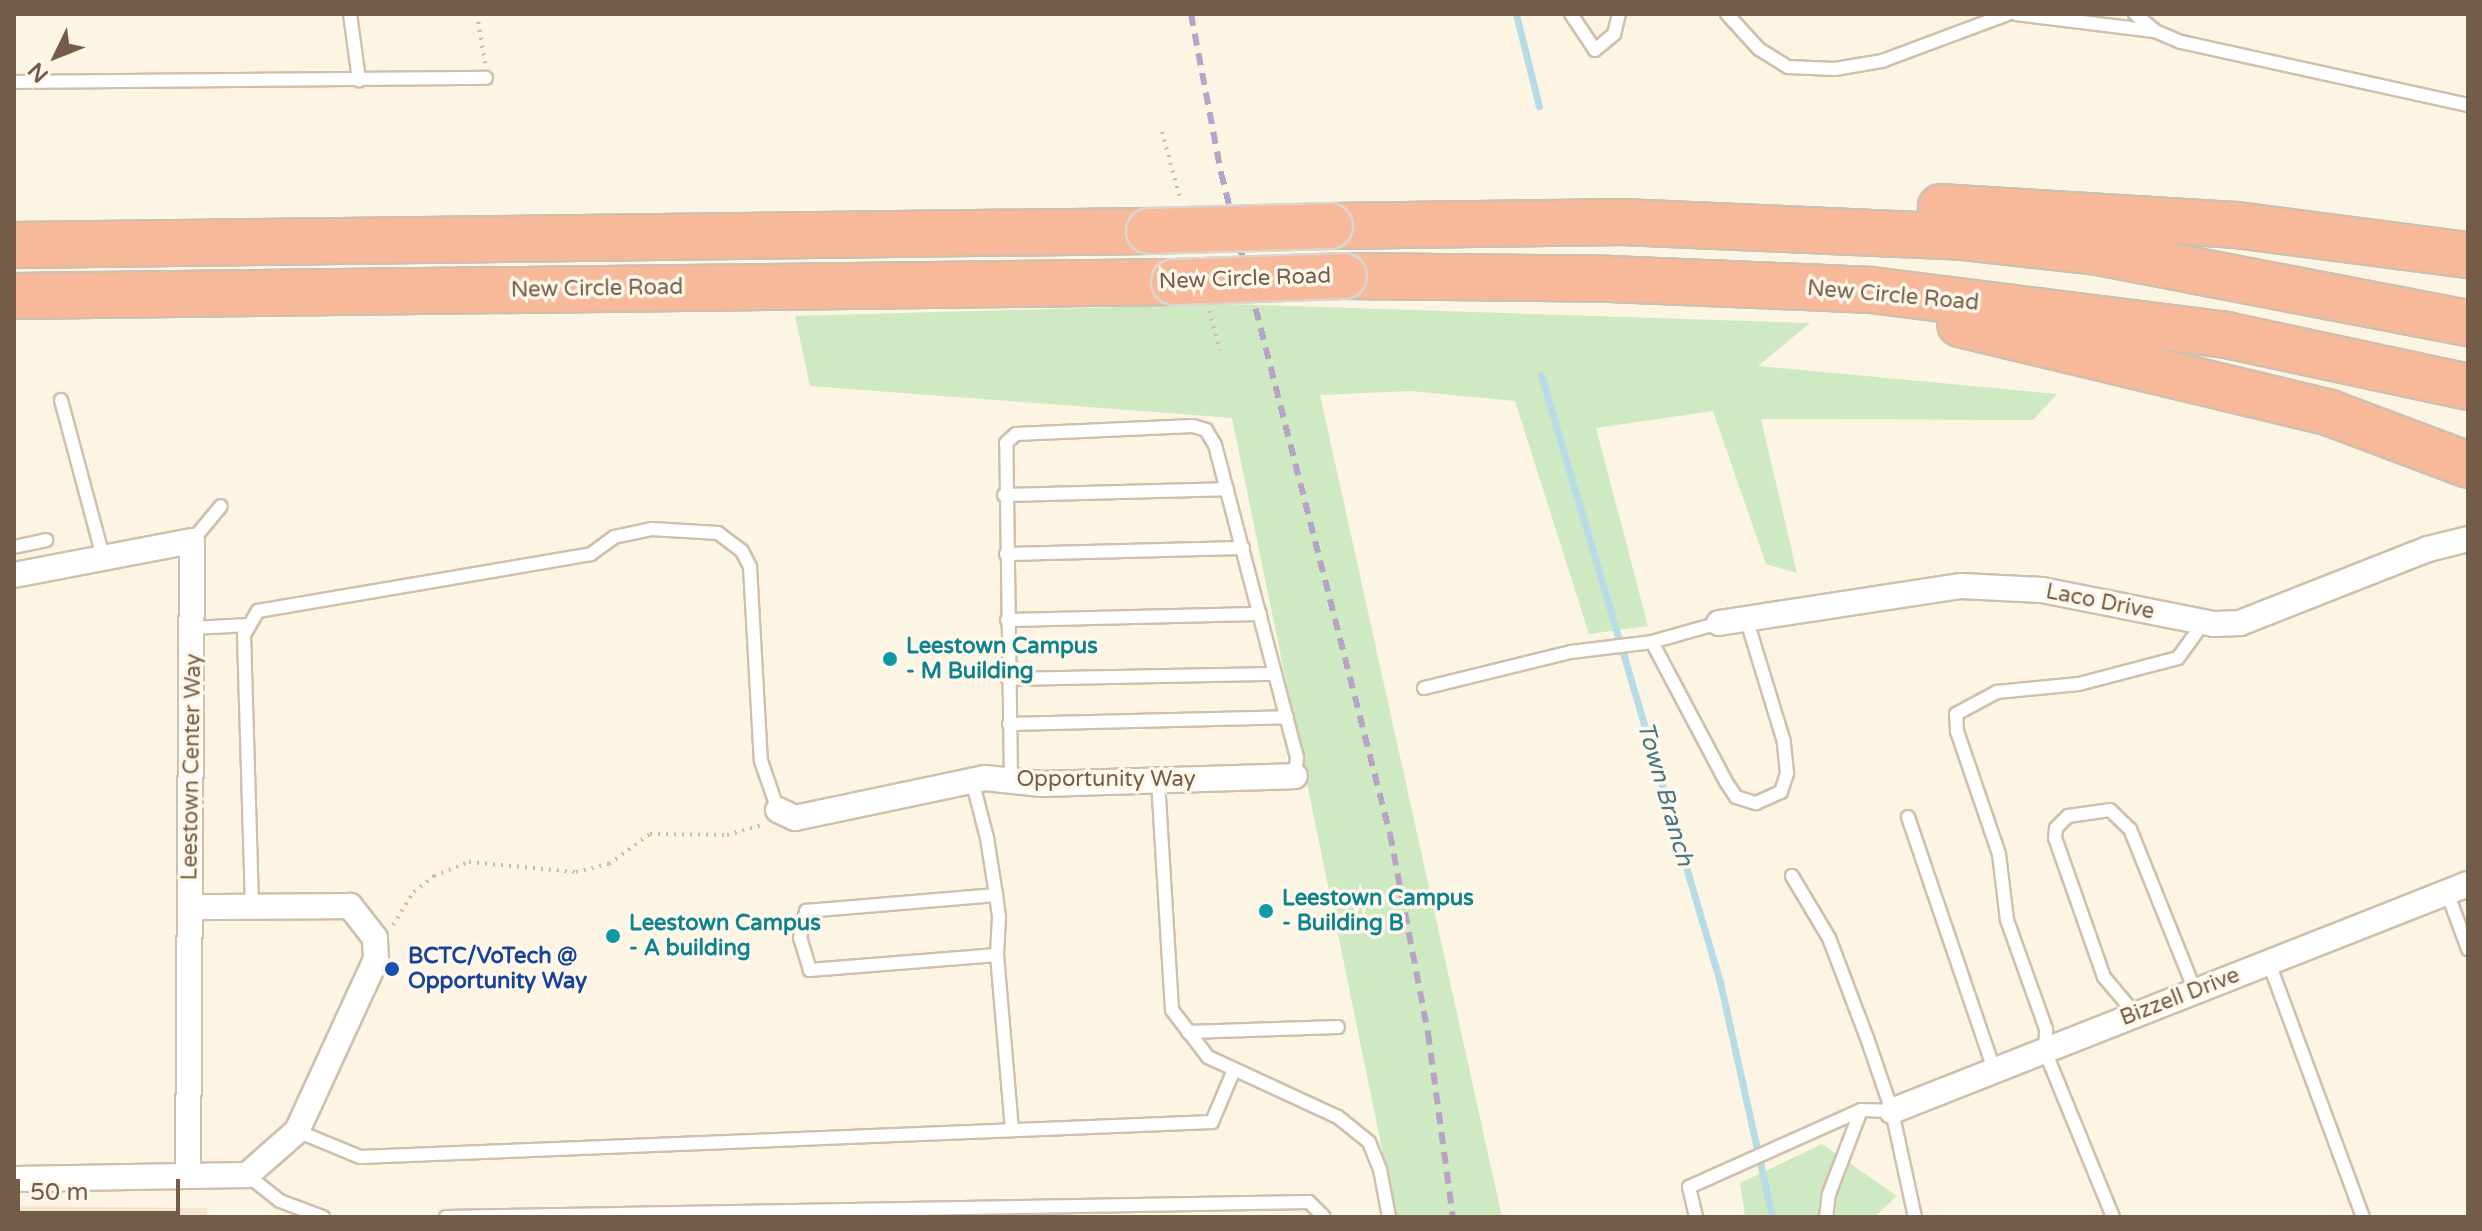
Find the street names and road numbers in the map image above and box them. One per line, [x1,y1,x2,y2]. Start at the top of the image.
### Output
street label: New Circle Road [1158,263,1332,295]
street label: New Circle Road [511,274,683,304]
street label: New Circle Road [1806,275,1980,317]
street label: Laco Drive [2044,579,2156,625]
street label: Leestown Center Way [177,653,207,881]
street label: Opportunity Way [1016,767,1196,793]
street label: Bizzell Drive [2117,962,2243,1032]

